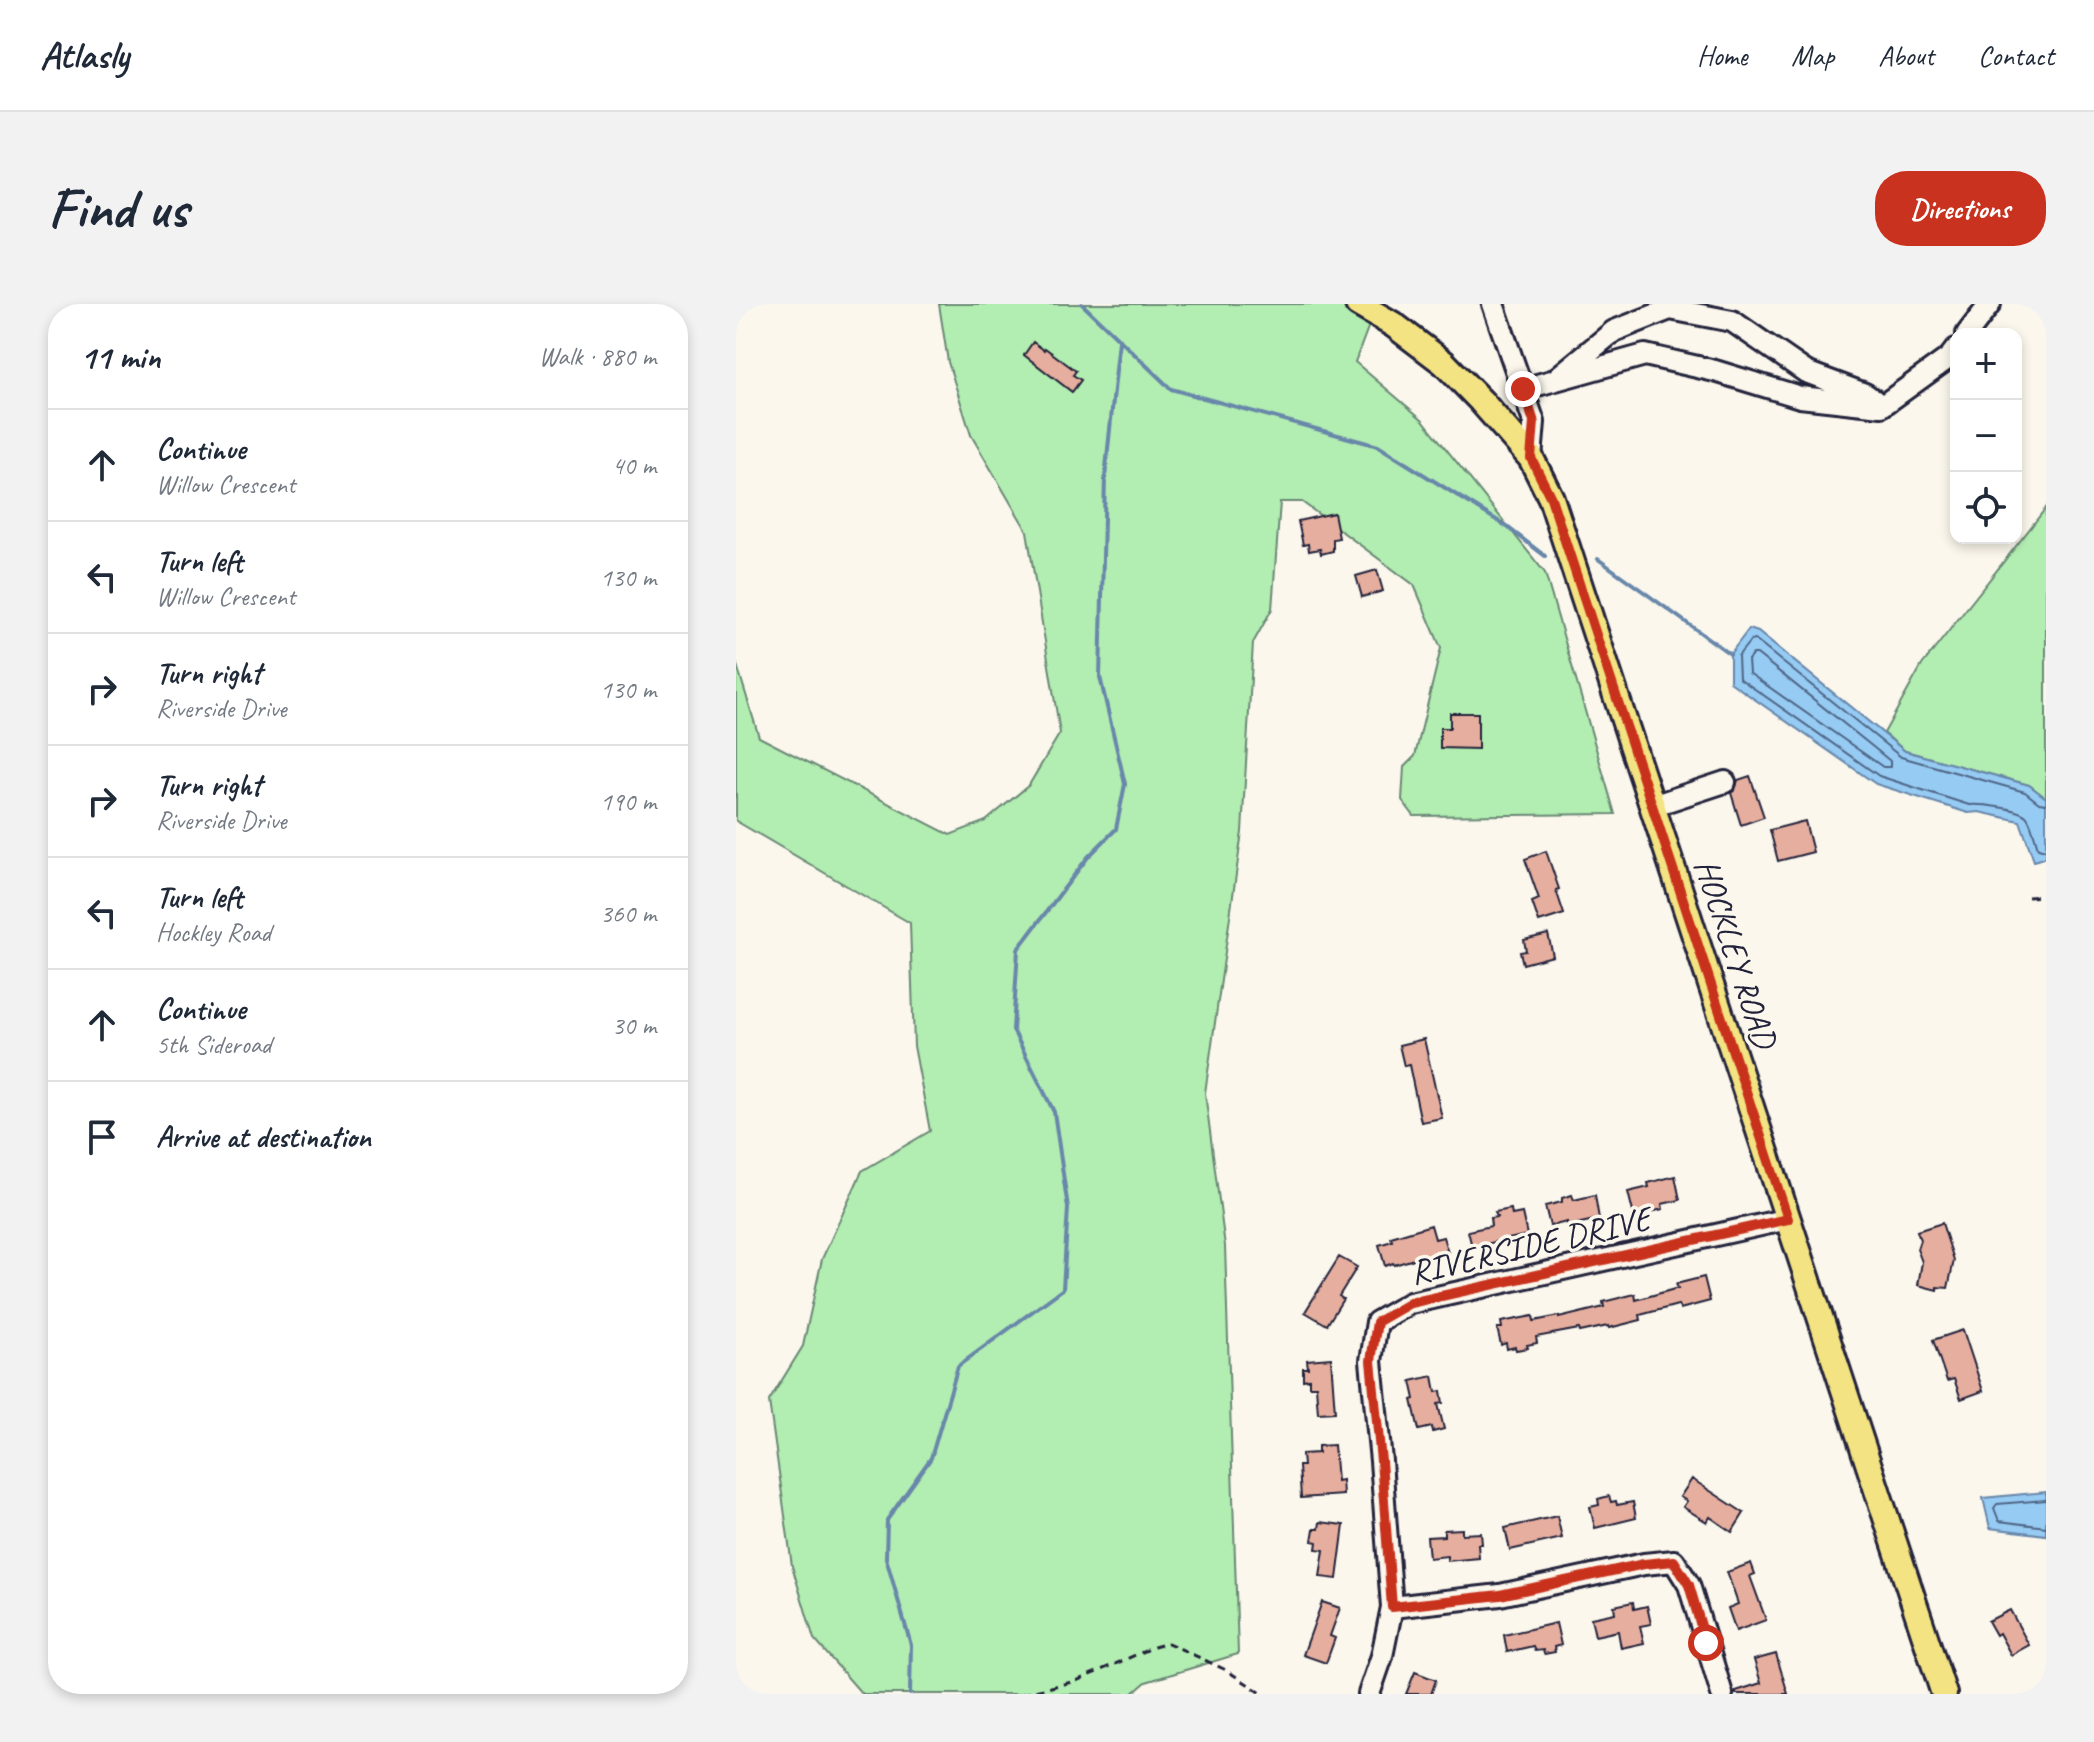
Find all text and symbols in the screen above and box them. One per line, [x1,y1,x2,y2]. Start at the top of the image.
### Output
text: Atlasly [40,32,129,79]
text: Home [1697,38,1747,73]
text: Map [1791,38,1834,73]
text: About [1878,38,1934,73]
text: Contact [1978,38,2054,73]
button: Directions [1875,171,2046,246]
text: Find us [48,173,188,244]
map controls [1950,328,2022,544]
button: + [1950,328,2022,400]
text: 11 min [80,335,160,378]
text: Walk · 880 m [539,340,656,373]
route end [1505,371,1541,407]
button: − [1950,400,2022,472]
text: Continue [156,430,246,468]
icon: ahead [80,443,124,487]
text: 40 m [612,449,656,482]
text: Willow Crescent [156,468,295,501]
button: locate [1950,472,2022,544]
text: Turn left [156,542,243,580]
icon: left [80,555,124,599]
text: 130 m [600,561,656,594]
text: Willow Crescent [156,580,295,613]
text: Turn right [156,654,261,692]
icon: right [80,667,124,711]
text: 130 m [600,673,656,706]
text: Riverside Drive [156,692,287,725]
text: Turn right [156,766,261,804]
icon: right [80,779,124,823]
text: 190 m [600,785,656,818]
text: Riverside Drive [156,804,287,837]
street label: HOCKLEY ROAD [1685,853,1788,1056]
text: Turn left [156,878,243,916]
icon: left [80,891,124,935]
text: 360 m [600,897,656,930]
text: Hockley Road [156,916,271,949]
text: Continue [156,990,246,1028]
icon: ahead [80,1003,124,1047]
text: 30 m [612,1009,656,1042]
text: 5th Sideroad [156,1028,271,1061]
icon: arrive [80,1115,124,1159]
text: Arrive at destination [156,1118,371,1156]
street label: RIVERSIDE DRIVE [1406,1196,1658,1293]
route start [1688,1625,1724,1661]

